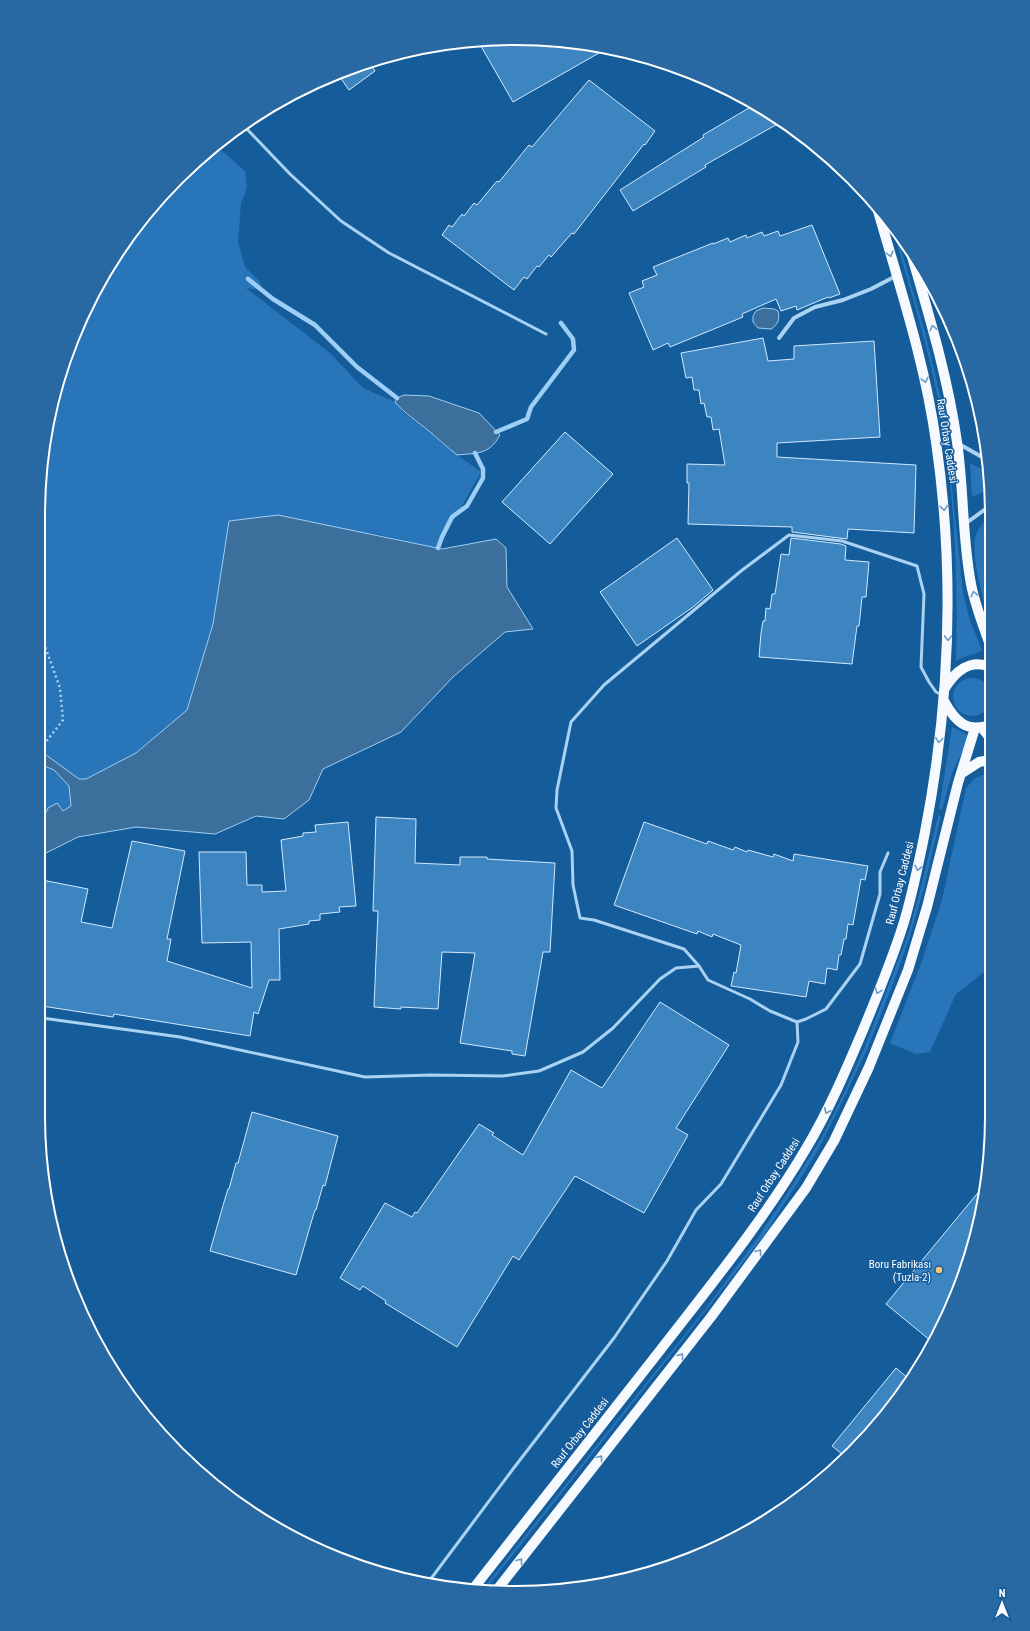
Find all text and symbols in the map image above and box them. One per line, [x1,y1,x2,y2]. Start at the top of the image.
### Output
one-way arrow [885,251,894,258]
one-way arrow [929,325,937,331]
one-way arrow [920,377,928,383]
street label: Rauf Orbay Caddesi [934,398,960,484]
one-way arrow [939,505,948,511]
one-way arrow [970,591,978,598]
one-way arrow [943,635,952,641]
one-way arrow [935,737,944,743]
street label: Rauf Orbay Caddesi [883,840,917,926]
one-way arrow [914,865,922,871]
one-way arrow [875,988,883,995]
one-way arrow [824,1106,832,1114]
street label: Rauf Orbay Caddesi [745,1136,803,1214]
one-way arrow [754,1250,761,1257]
place label: Boru Fabrikası (Tuzla-2) [869,1258,931,1284]
marker: Boru Fabrikası (Tuzla-2) [934,1265,944,1275]
one-way arrow [676,1353,683,1360]
street label: Rauf Orbay Caddesi [549,1395,611,1471]
one-way arrow [596,1456,603,1463]
one-way arrow [516,1558,523,1565]
north arrow [982,1583,1022,1623]
text: N [999,1587,1006,1600]

